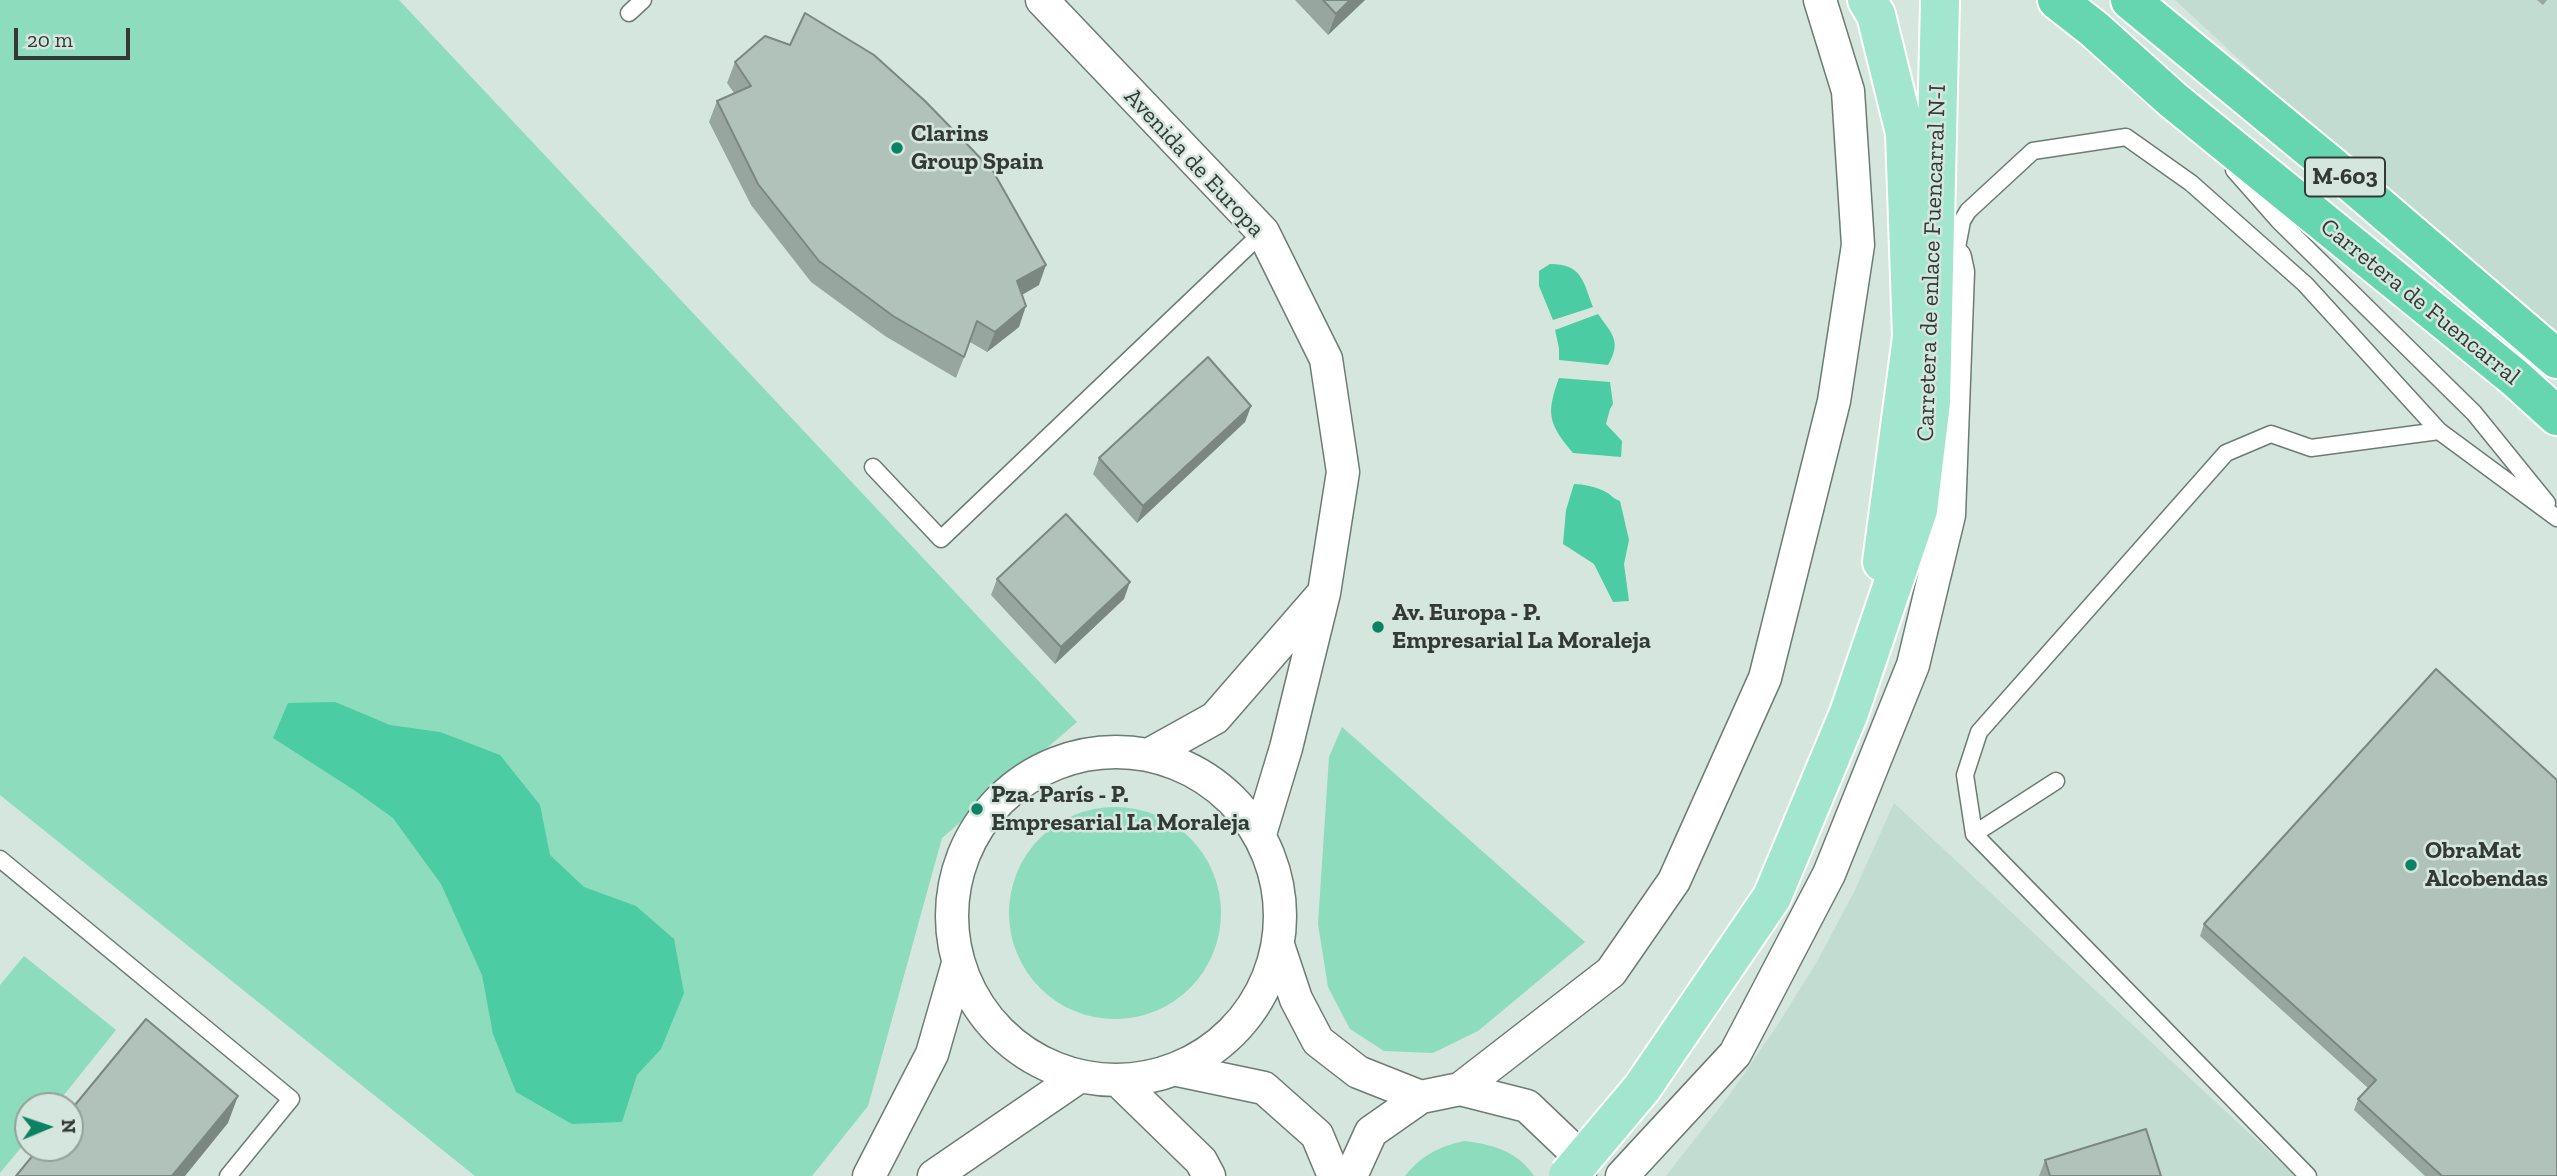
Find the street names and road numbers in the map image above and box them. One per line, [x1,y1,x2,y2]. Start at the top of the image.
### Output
street label: Avenida de Europa [1118,83,1270,243]
street label: Carretera de enlace Fuencarral N-I [1911,84,1953,442]
road number: M-603 [2305,158,2385,196]
street label: Carretera de Fuencarral [2314,213,2526,391]

